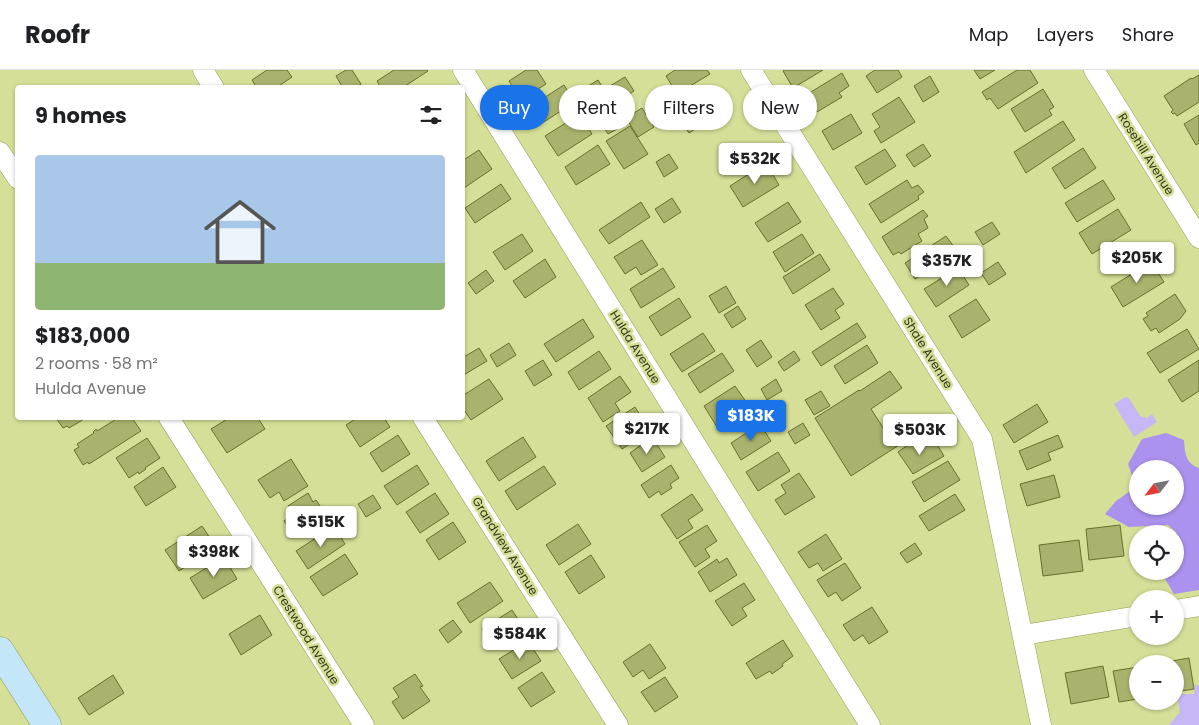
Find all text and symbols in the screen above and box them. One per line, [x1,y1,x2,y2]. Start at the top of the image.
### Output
text: Roofr [25,18,90,51]
text: Map [969,22,1009,47]
text: Layers [1037,22,1094,47]
text: Share [1122,22,1174,47]
chip: Buy [480,85,549,130]
chip: Rent [559,85,635,130]
chip: Filters [645,85,733,130]
chip: New [743,85,817,130]
text: 9 homes [35,101,127,130]
icon: filters [417,101,445,129]
street label: Rosehill Avenue [1114,110,1178,198]
pin: $532K [720,142,790,185]
text: $532K [730,147,780,170]
icon: home [195,187,285,277]
pin: $205K [1102,242,1172,284]
pin: $357K [912,244,982,287]
text: $205K [1111,246,1163,269]
text: $357K [922,249,972,272]
street label: Hulda Avenue [606,307,665,387]
street label: Shale Avenue [900,314,957,392]
text: $183,000 [35,321,130,350]
text: 2 rooms · 58 m² [35,352,158,375]
text: Hulda Avenue [35,377,146,400]
pin: $183K [716,400,786,442]
text: $183K [727,404,775,427]
pin: $217K [612,412,682,455]
pin: $503K [885,414,955,456]
text: $217K [624,417,670,440]
text: $503K [894,418,946,441]
north arrow [1129,460,1184,515]
map controls [1129,460,1184,710]
street label: Grandview Avenue [468,493,543,598]
pin: $515K [286,506,356,548]
text: $515K [297,510,345,533]
button: locate [1129,525,1184,580]
pin: $398K [179,536,249,578]
text: $398K [188,540,240,563]
street label: Crestwood Avenue [269,582,344,687]
button: + [1129,590,1184,645]
pin: $584K [485,618,555,660]
text: $584K [493,622,547,645]
button: − [1129,655,1184,710]

